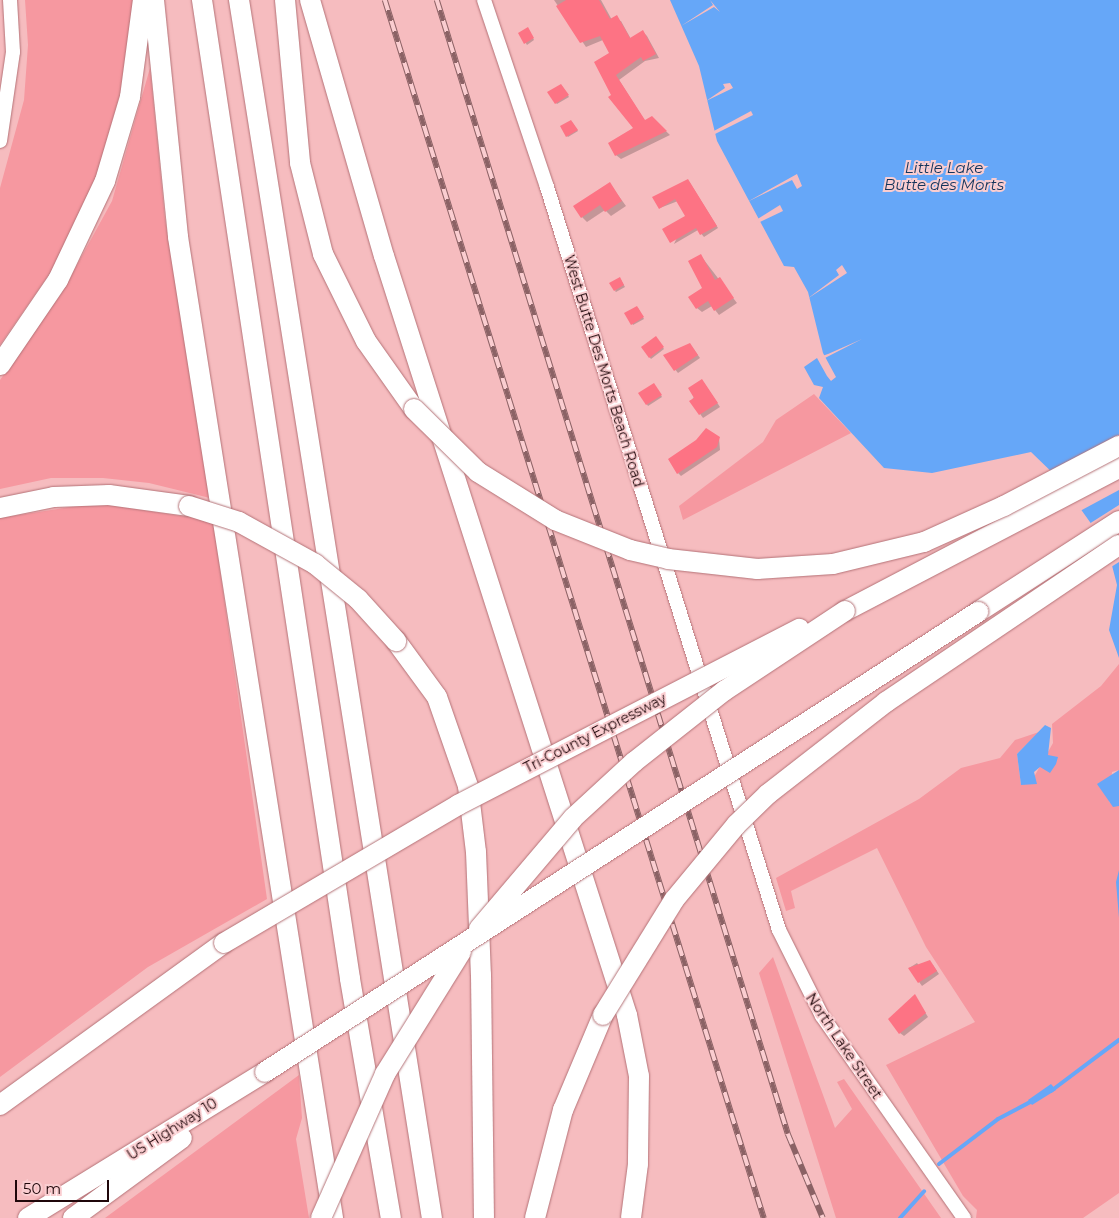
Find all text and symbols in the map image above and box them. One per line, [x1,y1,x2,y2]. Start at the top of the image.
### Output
water label: Little Lake Butte des Morts [884,158,1004,193]
street label: West Butte Des Morts Beach Road [561,253,647,489]
street label: Tri-County Expressway [521,690,669,776]
street label: North Lake Street [802,990,886,1102]
street label: US Highway 10 [124,1095,220,1163]
scale bar [18,1170,111,1202]
text: 50 m [23,1179,61,1198]

